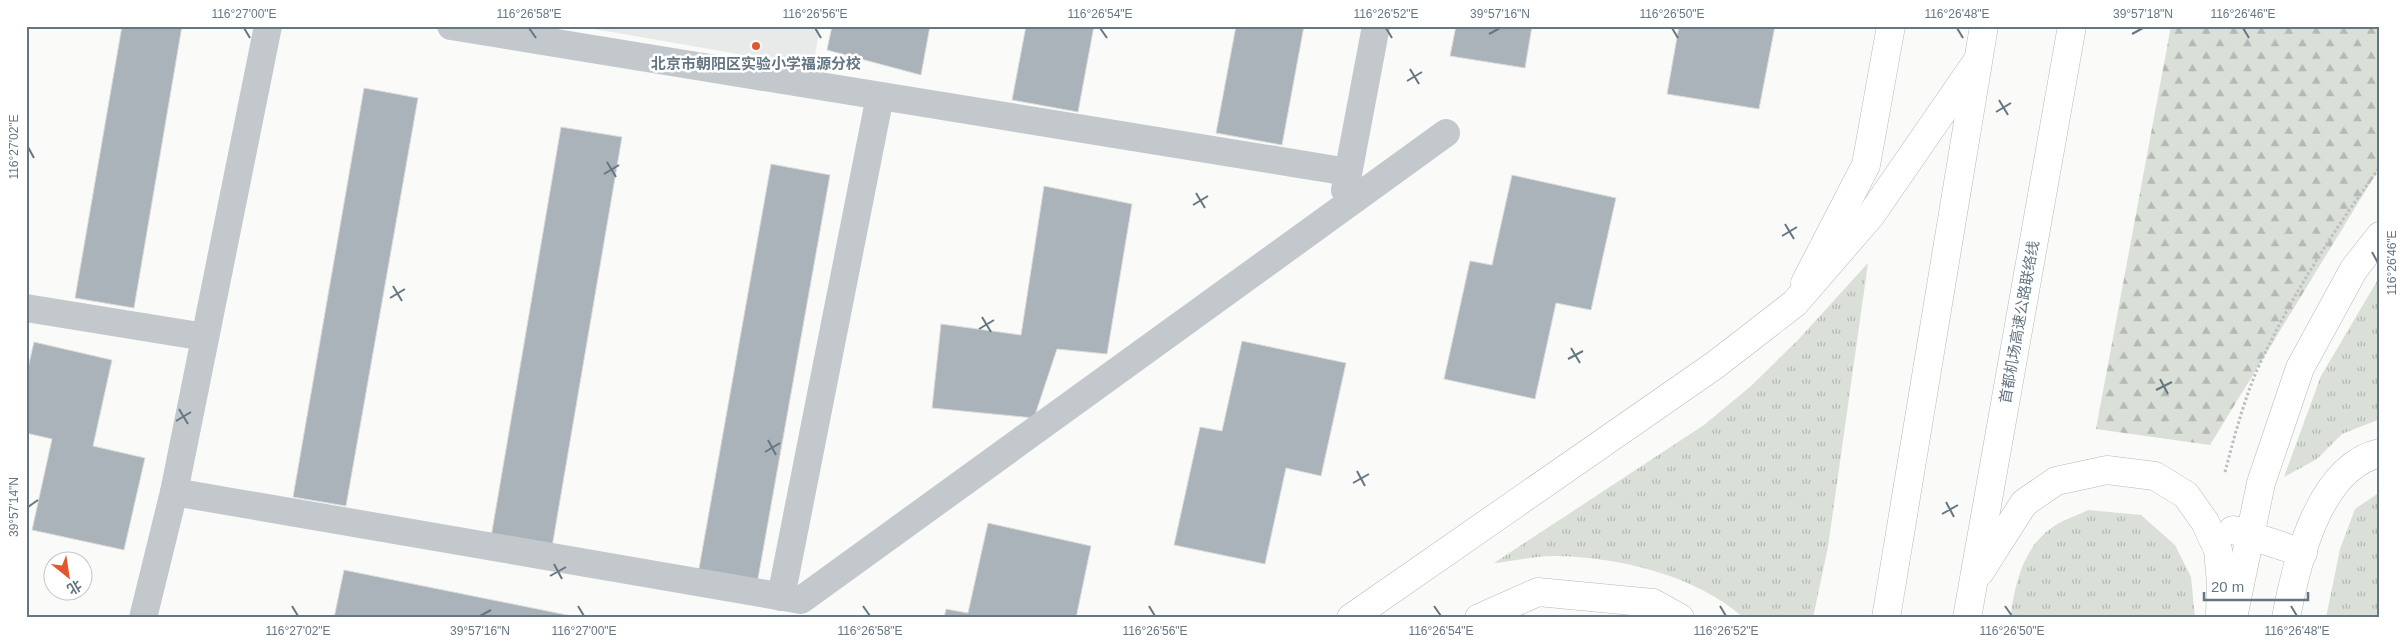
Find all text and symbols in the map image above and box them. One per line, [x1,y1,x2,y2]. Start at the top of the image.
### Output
text: 116°27'00"E [211,7,277,21]
text: 116°26'58"E [496,7,562,21]
text: 116°26'56"E [782,7,848,21]
text: 116°26'54"E [1067,7,1133,21]
text: 116°26'52"E [1353,7,1419,21]
text: 39°57'16"N [1470,7,1530,21]
text: 116°26'50"E [1639,7,1705,21]
text: 116°26'48"E [1924,7,1990,21]
text: 39°57'18"N [2113,7,2173,21]
text: 116°26'46"E [2210,7,2276,21]
marker: 北京市朝阳区实验小学福源分校 [750,40,762,52]
place label: 北京市朝阳区实验小学福源分校 [651,55,861,72]
text: 116°27'02"E [7,114,21,180]
text: 116°26'46"E [2385,230,2399,296]
street label: 首都机场高速公路联络线 [1996,239,2042,405]
text: 39°57'14"N [7,477,21,537]
north arrow [42,552,92,602]
scale bar [2204,569,2307,601]
text: 北 [64,577,85,598]
text: 20 m [2211,578,2244,595]
text: 116°27'02"E [265,624,331,638]
text: 39°57'16"N [450,624,510,638]
text: 116°27'00"E [551,624,617,638]
text: 116°26'58"E [837,624,903,638]
text: 116°26'56"E [1122,624,1188,638]
text: 116°26'54"E [1408,624,1474,638]
text: 116°26'52"E [1693,624,1759,638]
text: 116°26'50"E [1979,624,2045,638]
text: 116°26'48"E [2264,624,2330,638]

